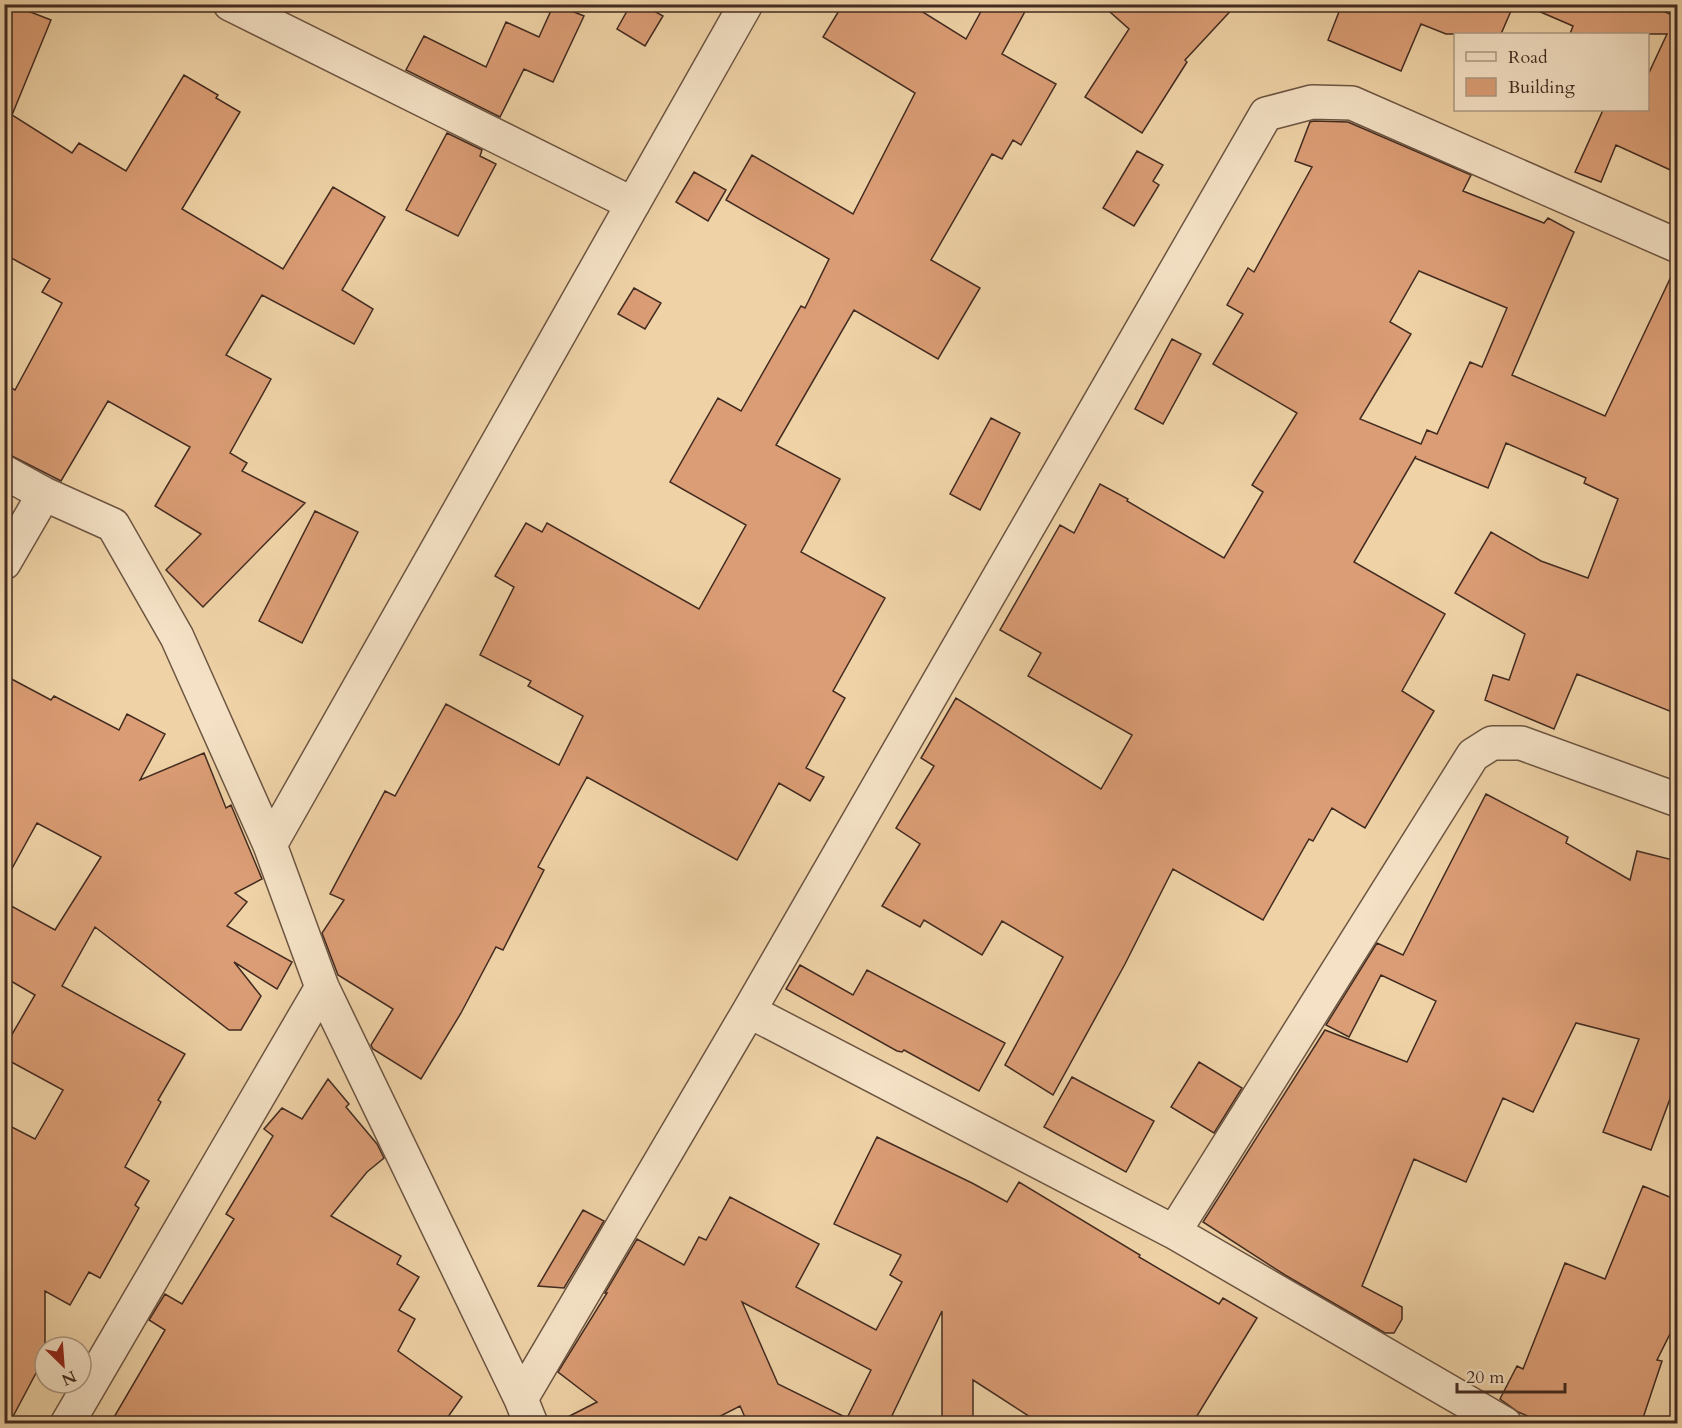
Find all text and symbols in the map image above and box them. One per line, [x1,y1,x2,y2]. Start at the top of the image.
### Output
legend [1454,33,1649,111]
text: Road [1508,45,1548,70]
text: Building [1508,75,1576,100]
north arrow [33,1335,93,1395]
scale bar [1457,1356,1565,1394]
text: N [58,1365,80,1391]
text: 20 m [1466,1365,1505,1390]

